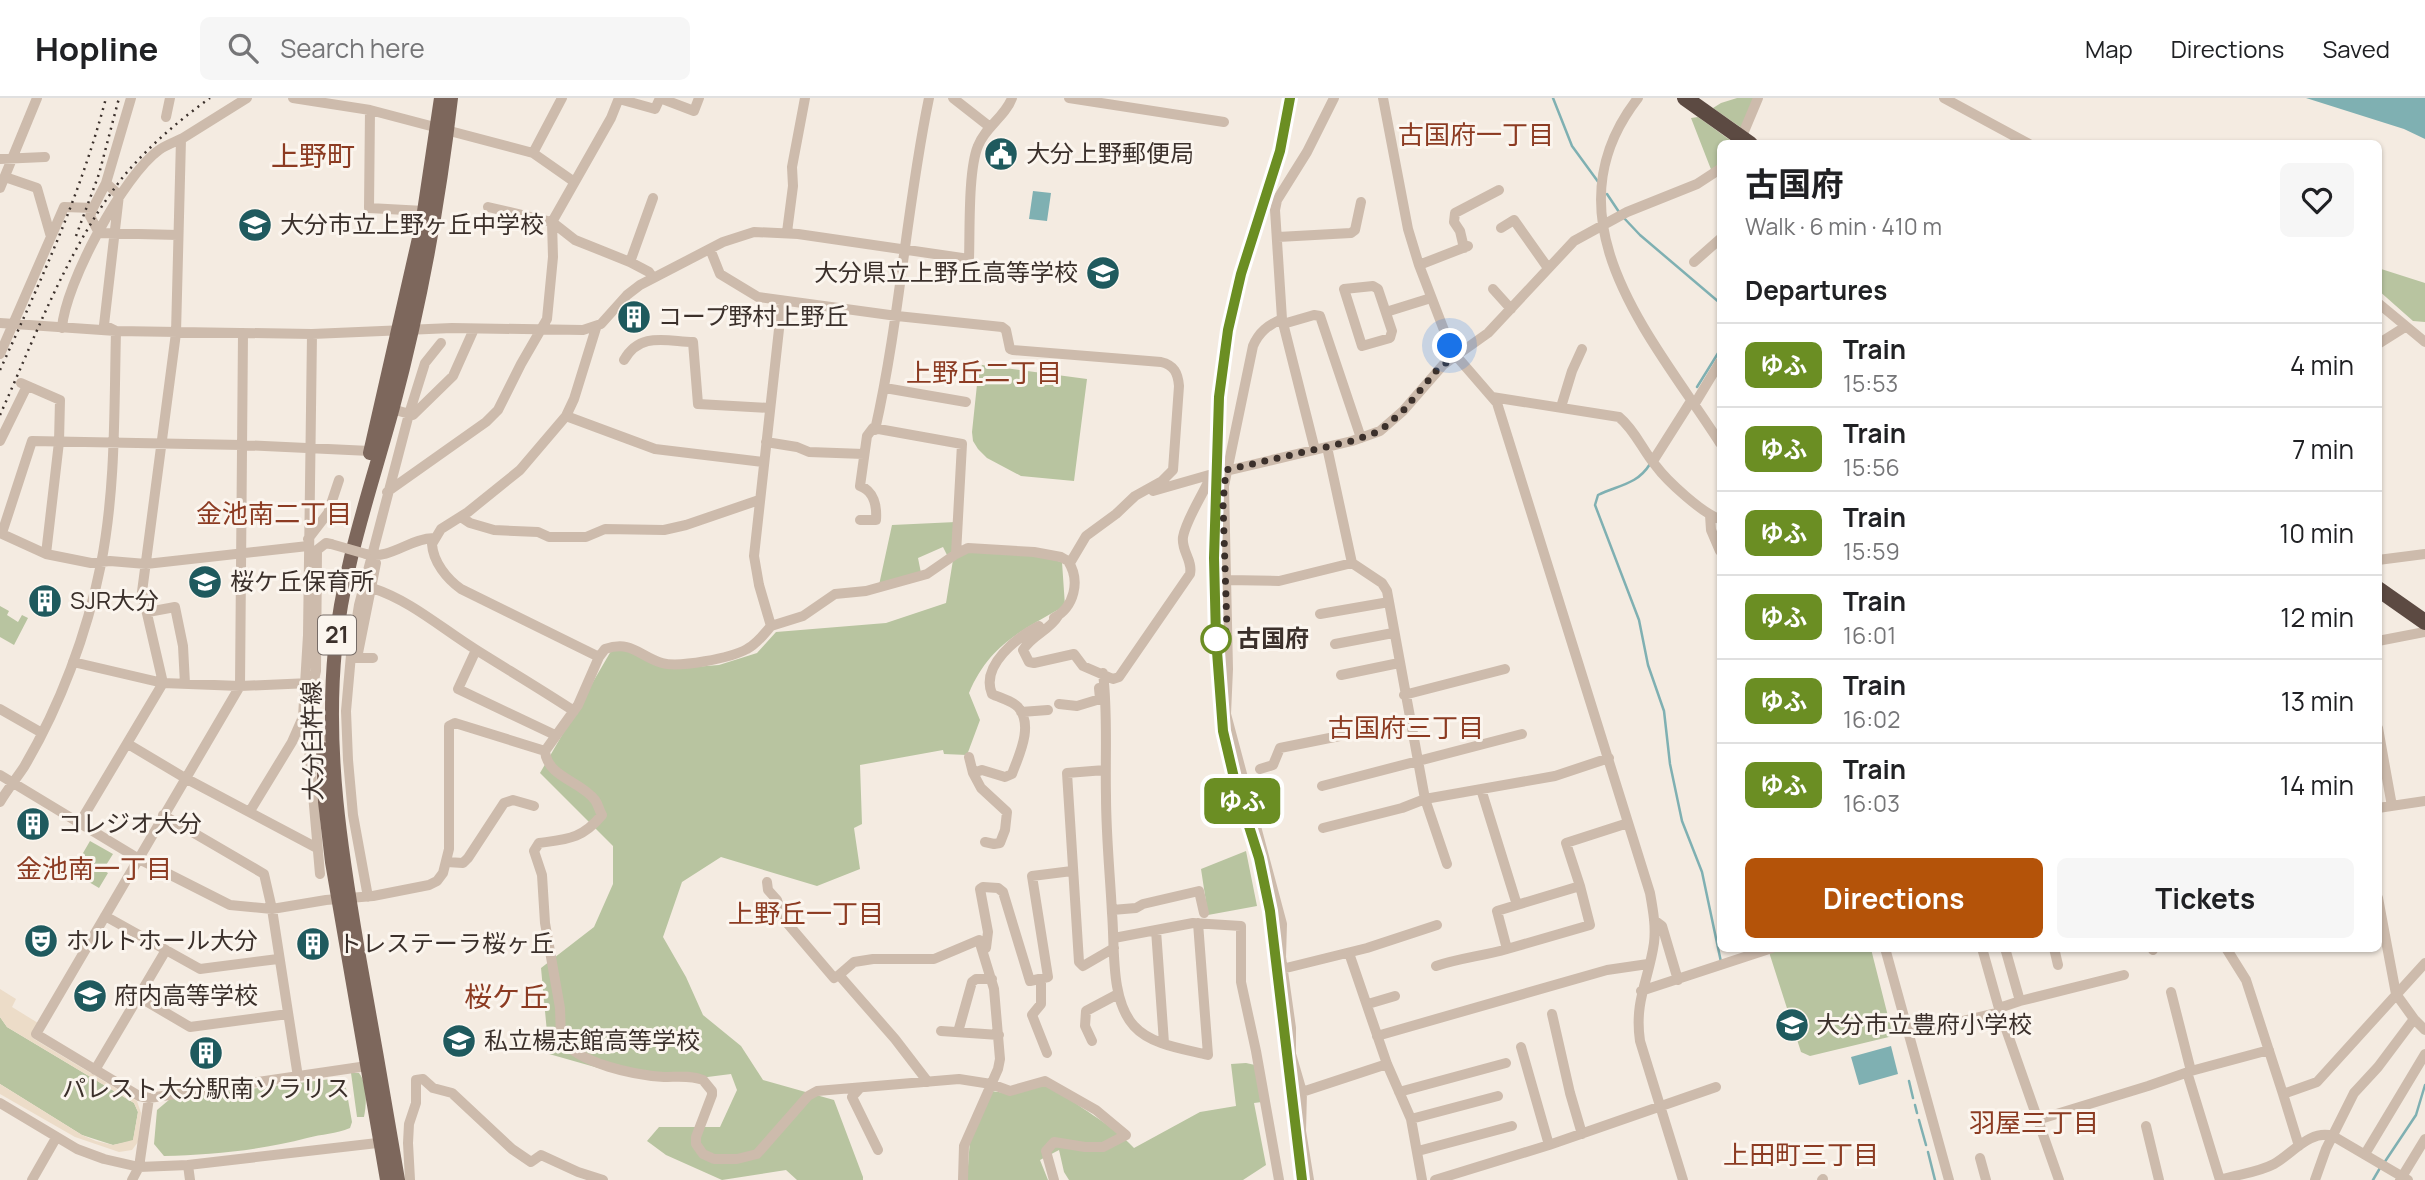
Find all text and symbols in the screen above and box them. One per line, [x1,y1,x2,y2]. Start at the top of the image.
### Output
search box [200,17,690,80]
text: Hopline [35,26,158,71]
icon: search [224,29,262,67]
text: Search here [280,30,425,66]
text: Map [2085,32,2133,65]
text: Directions [2171,32,2284,65]
text: Saved [2322,32,2390,65]
district label: 古国府一丁目 [1398,116,1554,152]
public building icon: 大分上野郵便局 [982,135,1020,173]
district label: 上野町 [271,136,355,174]
place label: 大分上野郵便局 [1026,136,1194,169]
text: 古国府 [1745,161,1844,206]
button: heart [2280,163,2354,237]
school or university icon: 大分市立上野ヶ丘中学校 [236,206,274,244]
place label: 大分市立上野ヶ丘中学校 [280,207,544,240]
text: Walk · 6 min · 410 m [1745,210,1942,242]
school or university icon: 大分県立上野丘高等学校 [1084,254,1122,292]
place label: 大分県立上野丘高等学校 [814,255,1078,288]
text: Departures [1745,272,1887,308]
building icon: コープ野村上野丘 [615,298,653,336]
place label: コープ野村上野丘 [658,299,849,332]
your location [1432,328,1467,363]
text: Train [1843,331,1906,367]
text: 4 min [2290,347,2354,383]
text: ゆふ [1760,348,1807,381]
district label: 上野丘二丁目 [906,354,1062,390]
text: 15:53 [1843,367,1898,399]
text: Train [1843,415,1906,451]
text: 7 min [2292,431,2354,467]
text: ゆふ [1760,432,1807,465]
text: 15:56 [1843,451,1900,483]
district label: 金池南二丁目 [196,495,352,531]
text: Train [1843,499,1906,535]
text: 10 min [2279,515,2354,551]
text: ゆふ [1760,516,1807,549]
text: 15:59 [1843,535,1900,567]
school or university icon: 桜ケ丘保育所 [186,563,224,601]
place label: 桜ケ丘保育所 [230,564,374,597]
building icon: SJR大分 [26,582,64,620]
place label: SJR大分 [70,583,159,616]
text: Train [1843,583,1906,619]
text: 12 min [2280,599,2354,635]
text: ゆふ [1760,600,1807,633]
road number: 21 [318,615,356,654]
text: 16:01 [1843,619,1896,651]
place label: 古国府 [1237,621,1309,654]
marker: 古国府 [1201,624,1231,654]
text: Train [1843,667,1906,703]
street label: 大分臼杵線 [294,681,329,801]
text: 13 min [2281,683,2354,719]
text: ゆふ [1760,684,1807,717]
text: 16:02 [1843,703,1900,735]
district label: 古国府三丁目 [1328,709,1484,745]
text: Train [1843,751,1906,787]
text: 14 min [2280,767,2354,803]
text: ゆふ [1760,768,1807,801]
line badge: ゆふ [1210,778,1274,824]
text: ゆふ [1218,784,1266,817]
text: 16:03 [1843,787,1900,819]
building icon: コレジオ大分 [14,805,52,843]
place label: コレジオ大分 [58,806,202,839]
district label: 金池南一丁目 [16,850,172,886]
button: Directions [1745,858,2043,938]
button: Tickets [2057,858,2354,938]
district label: 上野丘一丁目 [728,895,884,931]
theatre icon: ホルトホール大分 [22,922,60,960]
place label: ホルトホール大分 [66,923,258,956]
building icon: トレステーラ桜ヶ丘 [294,925,332,963]
place label: トレステーラ桜ヶ丘 [338,926,554,959]
school or university icon: 府内高等学校 [71,977,109,1015]
district label: 桜ケ丘 [464,977,548,1015]
place label: 府内高等学校 [114,978,258,1011]
school or university icon: 大分市立豊府小学校 [1773,1006,1811,1044]
place label: 大分市立豊府小学校 [1816,1007,2032,1040]
school or university icon: 私立楊志館高等学校 [440,1022,478,1060]
place label: 私立楊志館高等学校 [484,1023,700,1056]
building icon: パレスト大分駅南ソラリス [187,1034,225,1072]
place label: パレスト大分駅南ソラリス [62,1071,350,1104]
district label: 羽屋三丁目 [1969,1104,2099,1140]
district label: 上田町三丁目 [1723,1136,1879,1172]

